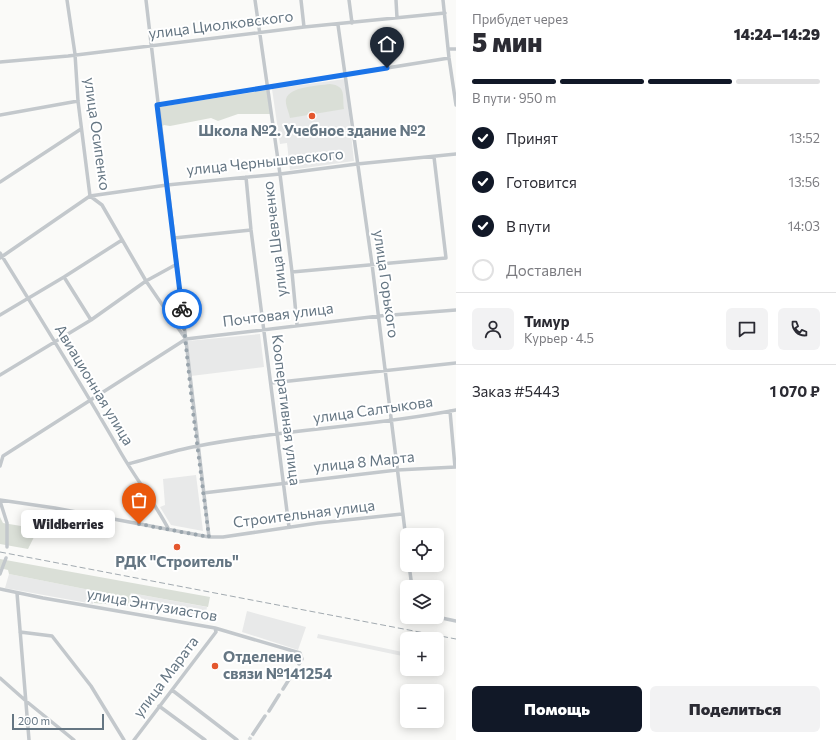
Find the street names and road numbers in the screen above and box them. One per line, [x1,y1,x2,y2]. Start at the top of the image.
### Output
street label: улица Циолковского [148,6,294,42]
street label: улица Осипенко [81,76,115,192]
street label: улица Чернышевского [185,144,344,178]
street label: улица Шевченко [258,180,290,298]
street label: улица Горького [371,229,403,339]
street label: Почтовая улица [221,298,334,330]
street label: Авиационная улица [52,321,138,448]
street label: Кооперативная улица [269,333,305,487]
street label: улица Салтыкова [312,392,434,426]
street label: улица 8 Марта [313,447,415,475]
street label: Строительная улица [232,495,376,531]
street label: улица Энтузиастов [85,584,219,624]
street label: улица Марата [129,632,202,721]

